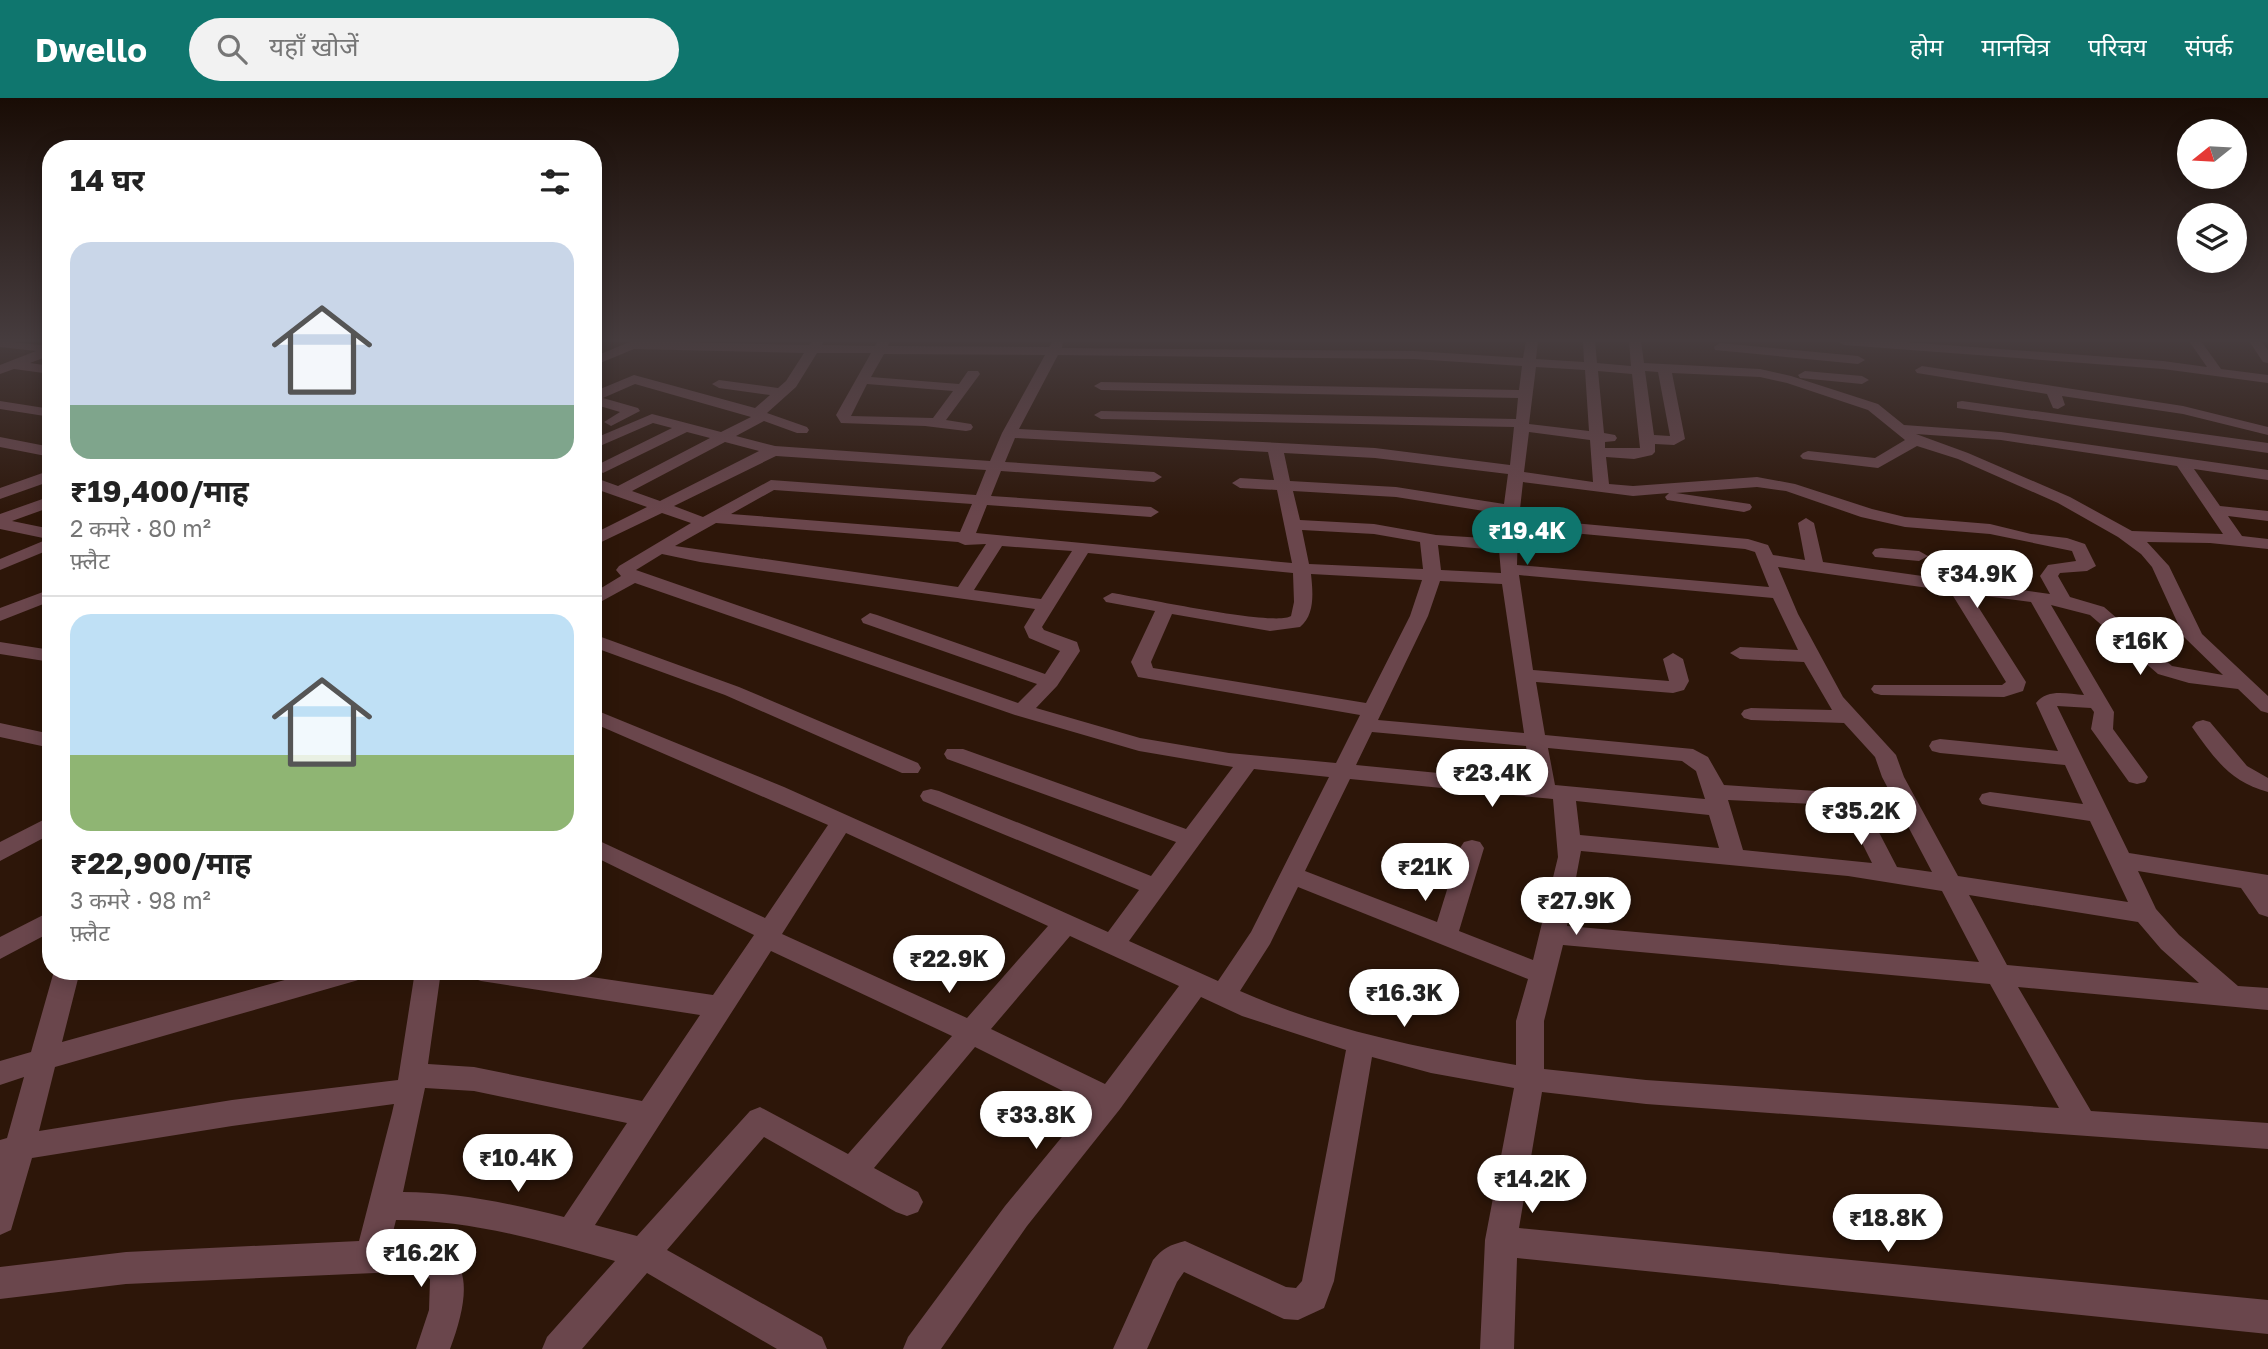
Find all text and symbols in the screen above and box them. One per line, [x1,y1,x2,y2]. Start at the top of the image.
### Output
search box [189,18,679,81]
text: Dwello [35,30,147,69]
icon: search [213,30,251,68]
text: यहाँ खोजें [269,31,358,62]
text: होम [1910,32,1943,61]
text: मानचित्र [1981,32,2050,61]
text: परिचय [2088,32,2147,61]
text: संपर्क [2185,32,2233,61]
north arrow [2177,119,2247,189]
map controls [2177,119,2247,273]
text: 14 घर [70,162,144,198]
icon: filters [536,163,574,201]
button: layers [2177,203,2247,273]
icon: home [259,287,385,413]
text: ₹19,400/माह [70,473,249,509]
pin: ₹19.4K [1470,508,1584,567]
text: 2 कमरे · 80 m² [70,514,211,542]
text: ₹19.4K [1488,516,1566,544]
text: फ़्लैट [70,546,110,574]
pin: ₹34.9K [1920,550,2034,610]
text: ₹34.9K [1937,559,2017,587]
pin: ₹16K [2099,618,2181,677]
text: ₹16K [2112,626,2168,654]
icon: home [259,659,385,785]
pin: ₹23.4K [1435,750,1549,809]
text: ₹23.4K [1452,758,1532,786]
pin: ₹35.2K [1804,788,1918,847]
text: ₹35.2K [1821,796,1901,824]
pin: ₹21K [1384,844,1466,903]
text: ₹22,900/माह [70,845,251,881]
text: ₹21K [1397,852,1453,880]
pin: ₹27.9K [1519,878,1633,937]
text: 3 कमरे · 98 m² [70,886,211,914]
text: ₹27.9K [1537,886,1615,914]
text: फ़्लैट [70,918,110,946]
pin: ₹22.9K [892,936,1006,995]
text: ₹22.9K [909,944,989,972]
pin: ₹16.3K [1347,970,1461,1029]
text: ₹16.3K [1365,978,1443,1006]
pin: ₹33.8K [979,1091,1093,1151]
text: ₹33.8K [996,1100,1076,1128]
pin: ₹10.4K [461,1134,575,1194]
text: ₹10.4K [479,1143,557,1171]
pin: ₹14.2K [1475,1156,1589,1215]
text: ₹14.2K [1493,1164,1571,1192]
pin: ₹18.8K [1831,1194,1945,1254]
text: ₹18.8K [1849,1203,1927,1231]
pin: ₹16.2K [364,1230,478,1289]
text: ₹16.2K [382,1238,460,1266]

